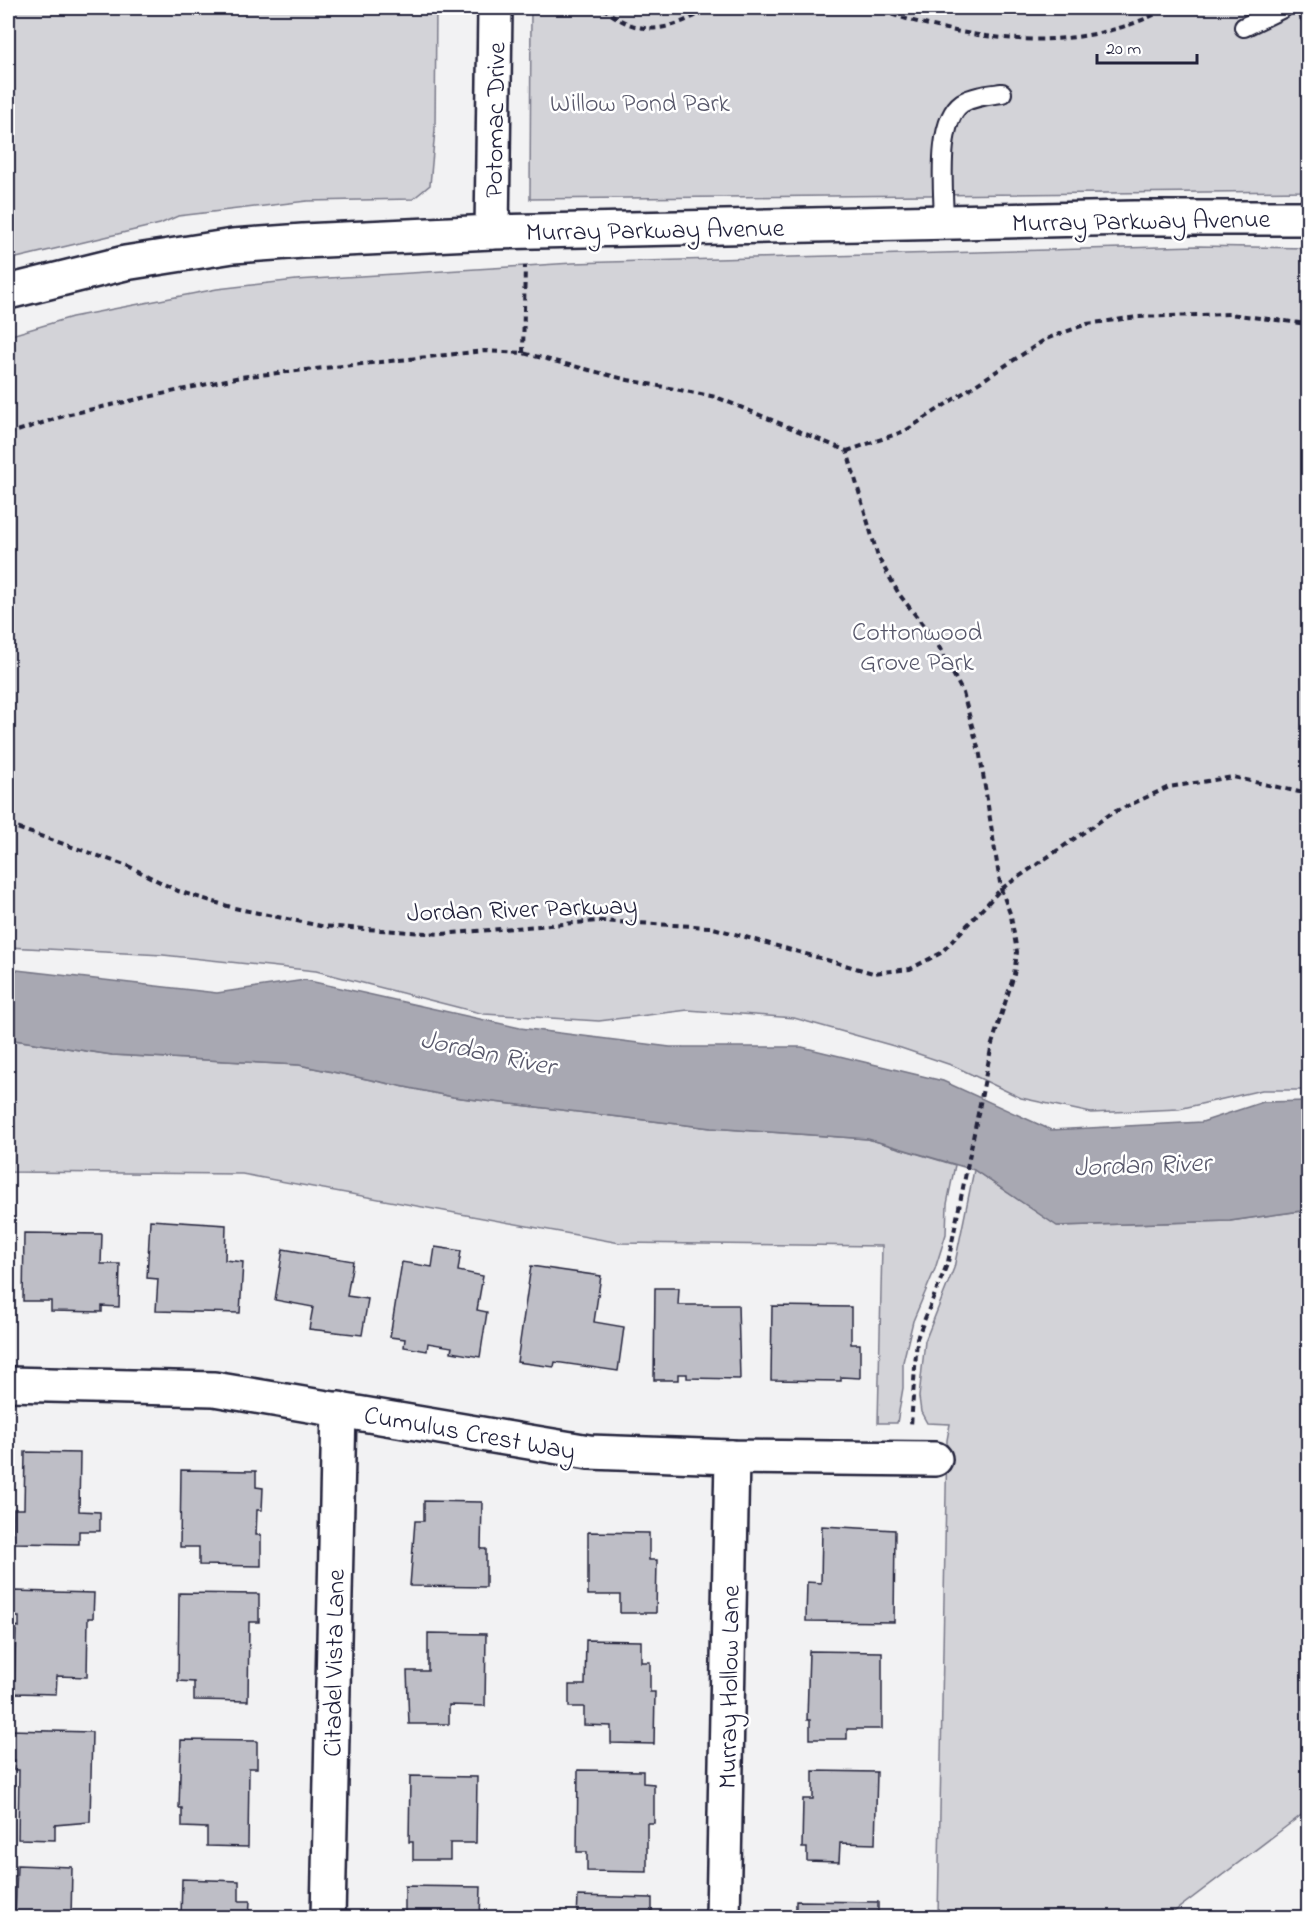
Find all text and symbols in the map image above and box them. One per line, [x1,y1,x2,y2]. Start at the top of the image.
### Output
scale bar [1097,27,1198,65]
text: 20 m [1106,37,1141,63]
street label: Potomac Drive [477,41,517,198]
park label: Willow Pond Park [550,86,731,124]
street label: Murray Parkway Avenue [1012,202,1271,244]
street label: Murray Parkway Avenue [526,211,785,253]
park label: Cottonwood Grove Park [852,615,982,683]
street label: Jordan River Parkway [406,888,638,934]
water label: Jordan River [416,1021,562,1089]
water label: Jordan River [1073,1144,1215,1188]
street label: Cumulus Crest Way [361,1398,578,1472]
street label: Citadel Vista Lane [315,1569,357,1757]
street label: Murray Hollow Lane [710,1585,752,1789]

